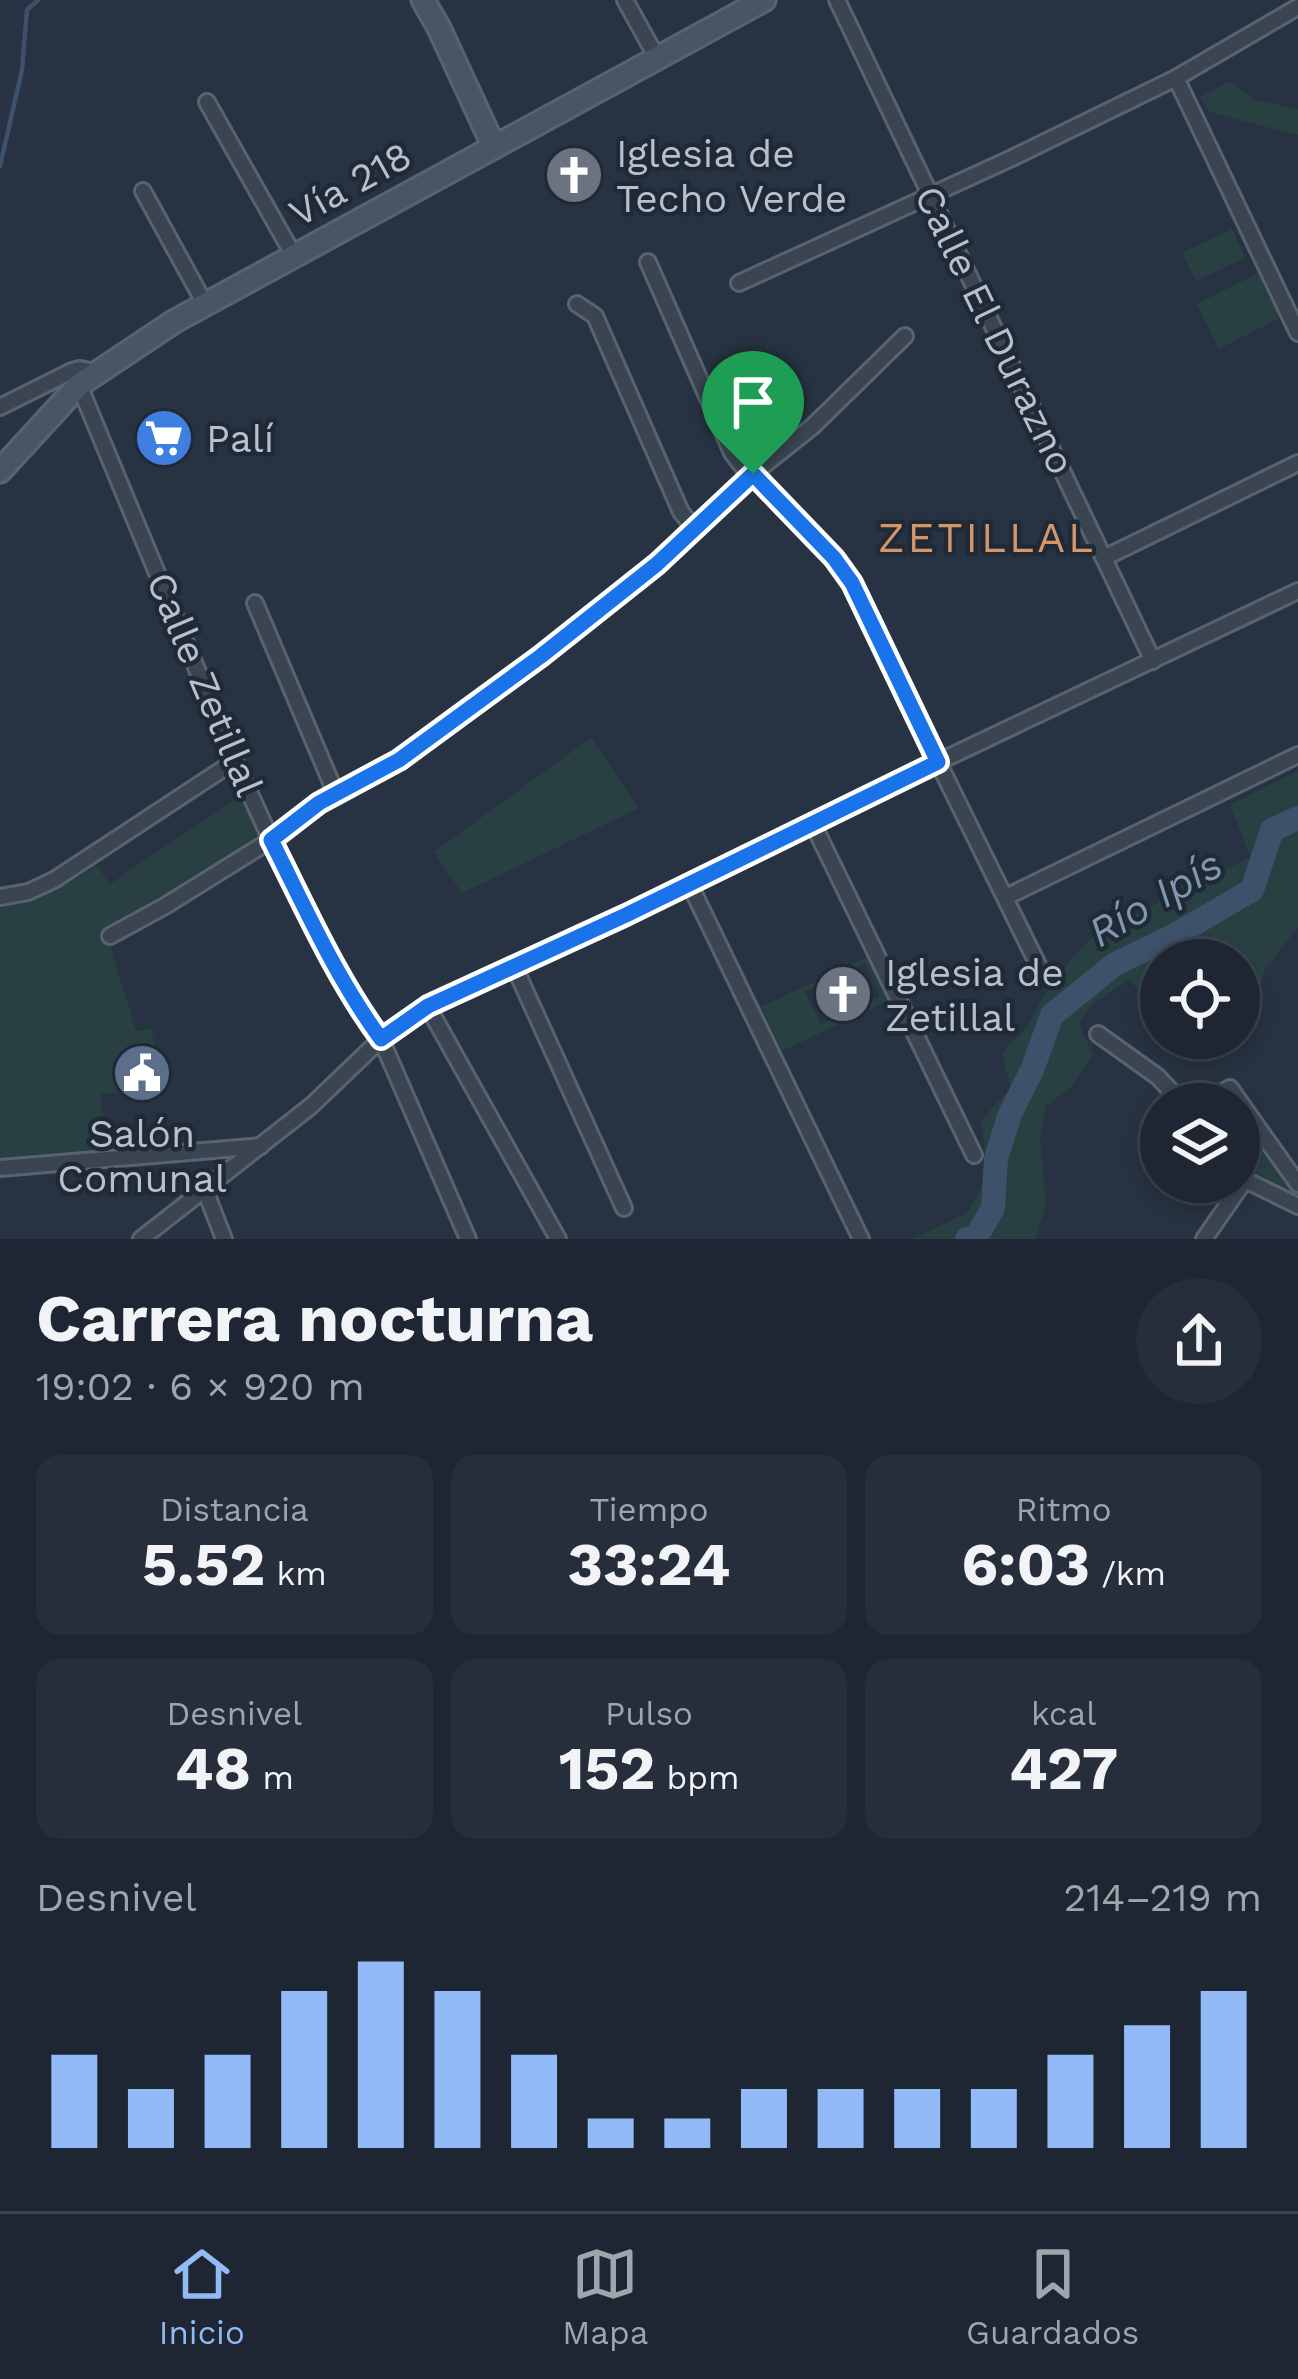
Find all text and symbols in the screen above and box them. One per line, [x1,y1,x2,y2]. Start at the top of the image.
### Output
place label: Iglesia de Techo Verde [616,131,847,221]
street label: Vía 218 [281,132,419,236]
church icon: Iglesia de Techo Verde [543,144,605,206]
street label: Calle El Durazno [906,178,1084,482]
pin [702,351,804,474]
icon: arrive [720,369,786,435]
supermarket icon: Palí [133,407,195,469]
place label: Palí [206,416,274,461]
district label: ZETILLAL [878,513,1096,562]
street label: Calle Zetillal [138,565,272,803]
water label: Río Ipís [1080,839,1230,957]
map controls [1140,939,1260,1203]
button: locate [1140,939,1260,1059]
place label: Iglesia de Zetillal [885,950,1064,1040]
church icon: Iglesia de Zetillal [812,963,874,1025]
public building icon: Salón Comunal [111,1042,173,1104]
button: layers [1140,1083,1260,1203]
place label: Salón Comunal [57,1111,227,1201]
button: share [1136,1278,1262,1404]
text: Carrera nocturna [36,1280,593,1357]
text: 19:02 · 6 × 920 m [36,1364,365,1409]
text: Distancia [160,1490,309,1529]
text: Tiempo [589,1490,709,1529]
text: Ritmo [1016,1490,1111,1529]
text: 5.52 [142,1529,265,1600]
text: 33:24 [567,1529,731,1600]
text: 6:03 [961,1529,1090,1600]
text: km [265,1554,327,1593]
text: /km [1090,1554,1166,1593]
text: Desnivel [166,1694,302,1733]
text: Pulso [605,1694,693,1733]
text: kcal [1031,1694,1096,1733]
text: 48 [175,1733,251,1804]
text: 152 [559,1733,655,1804]
text: 427 [1009,1733,1118,1804]
text: m [251,1758,294,1797]
text: bpm [655,1758,739,1797]
text: Desnivel [36,1875,196,1920]
text: 214–219 m [1063,1875,1262,1920]
tab: Inicio [159,2241,245,2352]
tab: Mapa [562,2241,648,2352]
tab: Guardados [966,2241,1139,2352]

